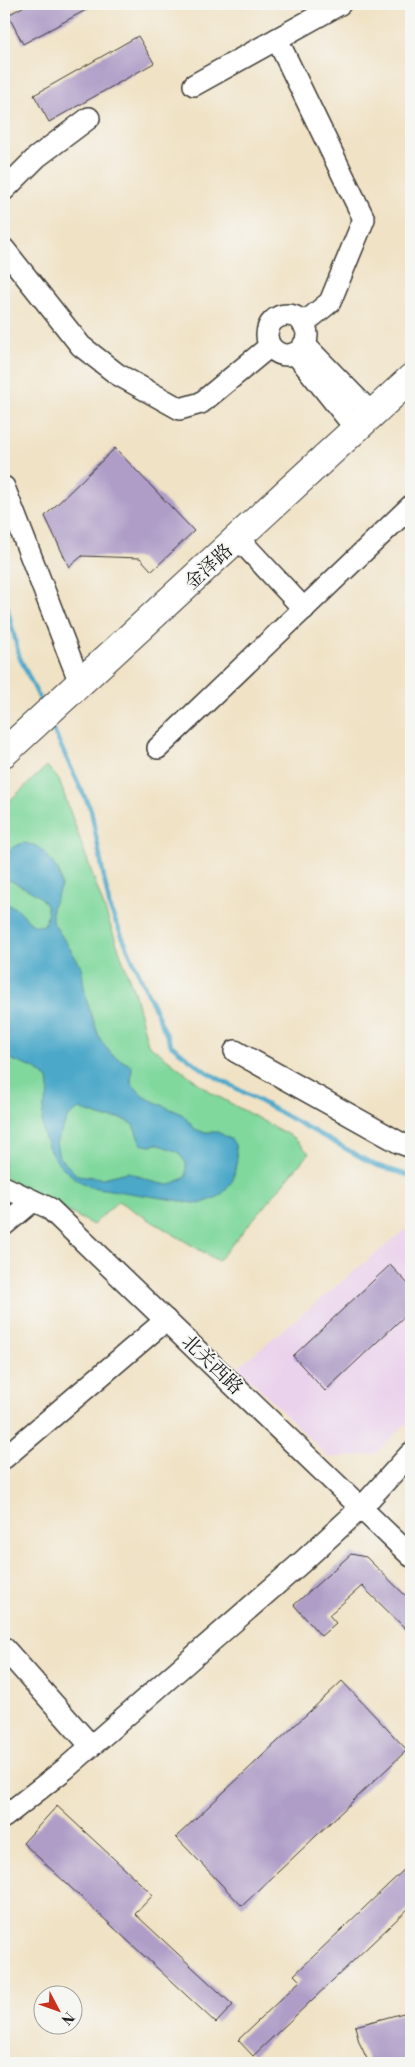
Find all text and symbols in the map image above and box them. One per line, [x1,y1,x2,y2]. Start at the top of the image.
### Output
street label: 金泽路 [180,539,238,595]
street label: 北关西路 [177,1330,248,1400]
north arrow [32,1984,82,2034]
text: N [57,2008,77,2028]

